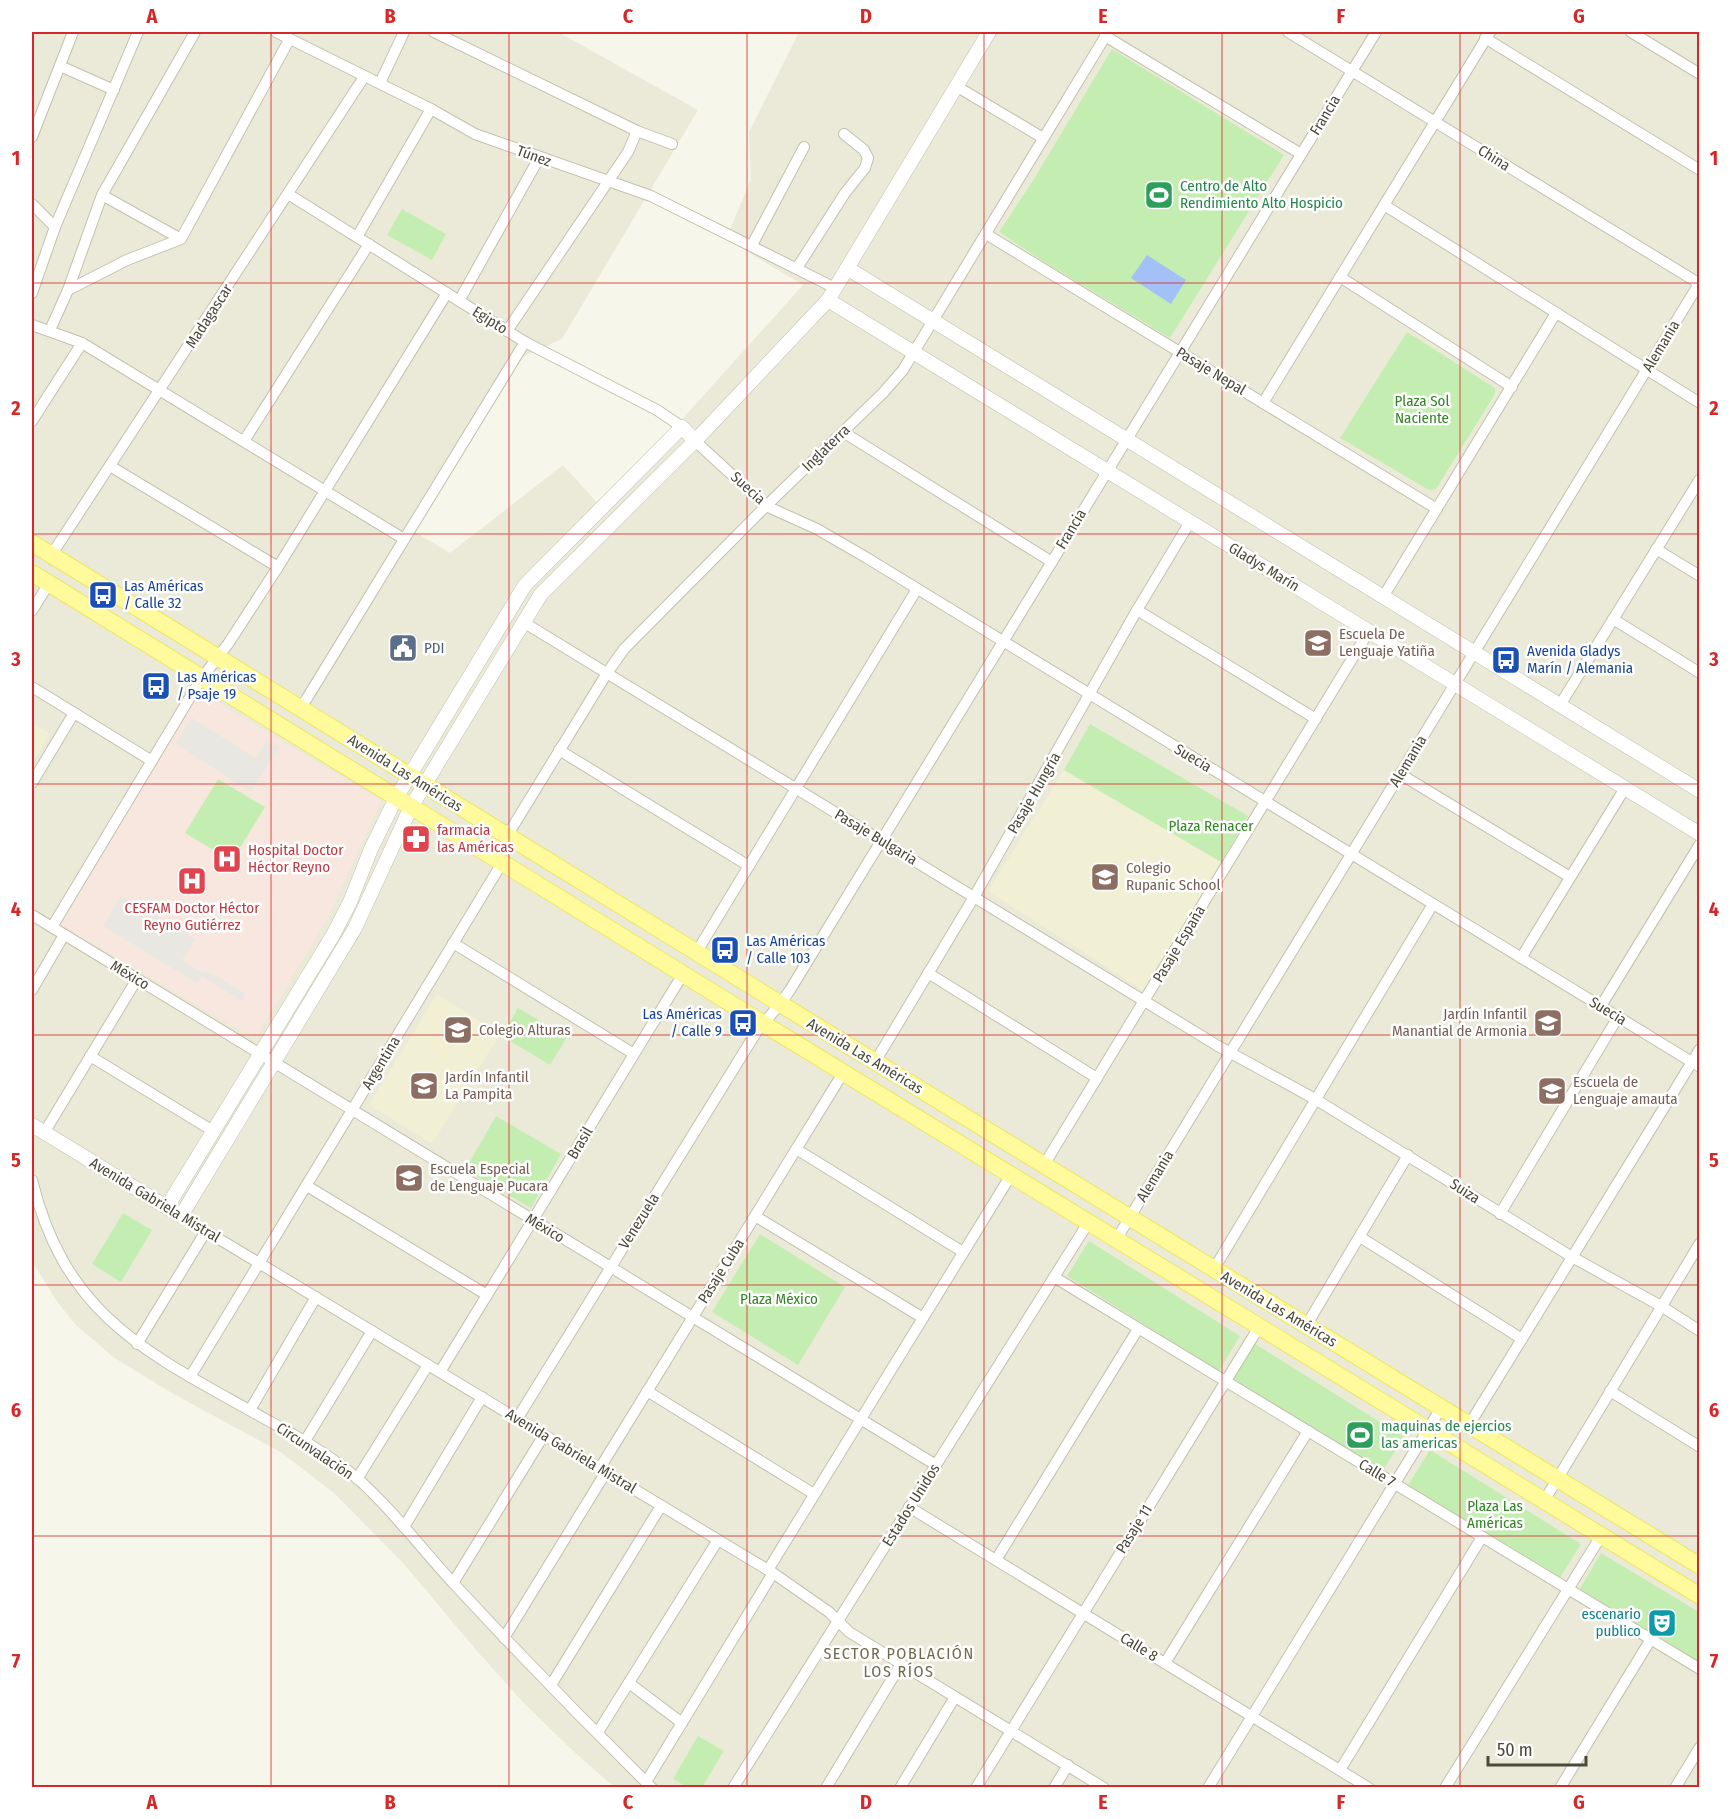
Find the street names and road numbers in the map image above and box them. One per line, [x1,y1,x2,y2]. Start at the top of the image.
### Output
street label: Francia [1306,92,1344,138]
street label: China [1475,141,1513,175]
street label: Túnez [514,142,554,171]
street label: Madagascar [182,280,237,351]
street label: Egipto [469,302,511,338]
street label: Alemania [1639,317,1683,375]
street label: Pasaje Nepal [1173,343,1249,399]
street label: Inglaterra [798,421,854,475]
street label: Suecia [727,468,769,508]
street label: Francia [1052,506,1090,552]
street label: Gladys Marín [1225,539,1303,595]
street label: Avenida Las Américas [344,730,466,816]
street label: Alemania [1386,732,1430,790]
street label: Suecia [1171,740,1215,776]
street label: Pasaje Hungría [1004,749,1064,837]
street label: Pasaje Bulgaria [831,805,921,869]
street label: Pasaje España [1149,902,1209,986]
street label: México [107,956,153,994]
street label: Suecia [1586,993,1630,1029]
street label: Avenida Las Américas [804,1014,926,1098]
street label: Argentina [358,1033,404,1093]
street label: Brasil [563,1124,597,1162]
street label: Alemania [1133,1147,1177,1205]
street label: Avenida Gabriela Mistral [86,1154,224,1246]
street label: Suiza [1447,1175,1483,1207]
street label: Venezuela [615,1190,663,1252]
street label: México [522,1209,568,1247]
street label: Pasaje Cuba [694,1235,748,1307]
street label: Avenida Las Américas [1218,1267,1340,1351]
street label: Avenida Gabriela Mistral [502,1405,640,1497]
street label: Circunvalación [273,1419,357,1483]
street label: Calle 7 [1355,1455,1399,1491]
street label: Estados Unidos [878,1460,944,1550]
street label: Pasaje 11 [1112,1501,1156,1557]
street label: Calle 8 [1117,1629,1161,1665]

